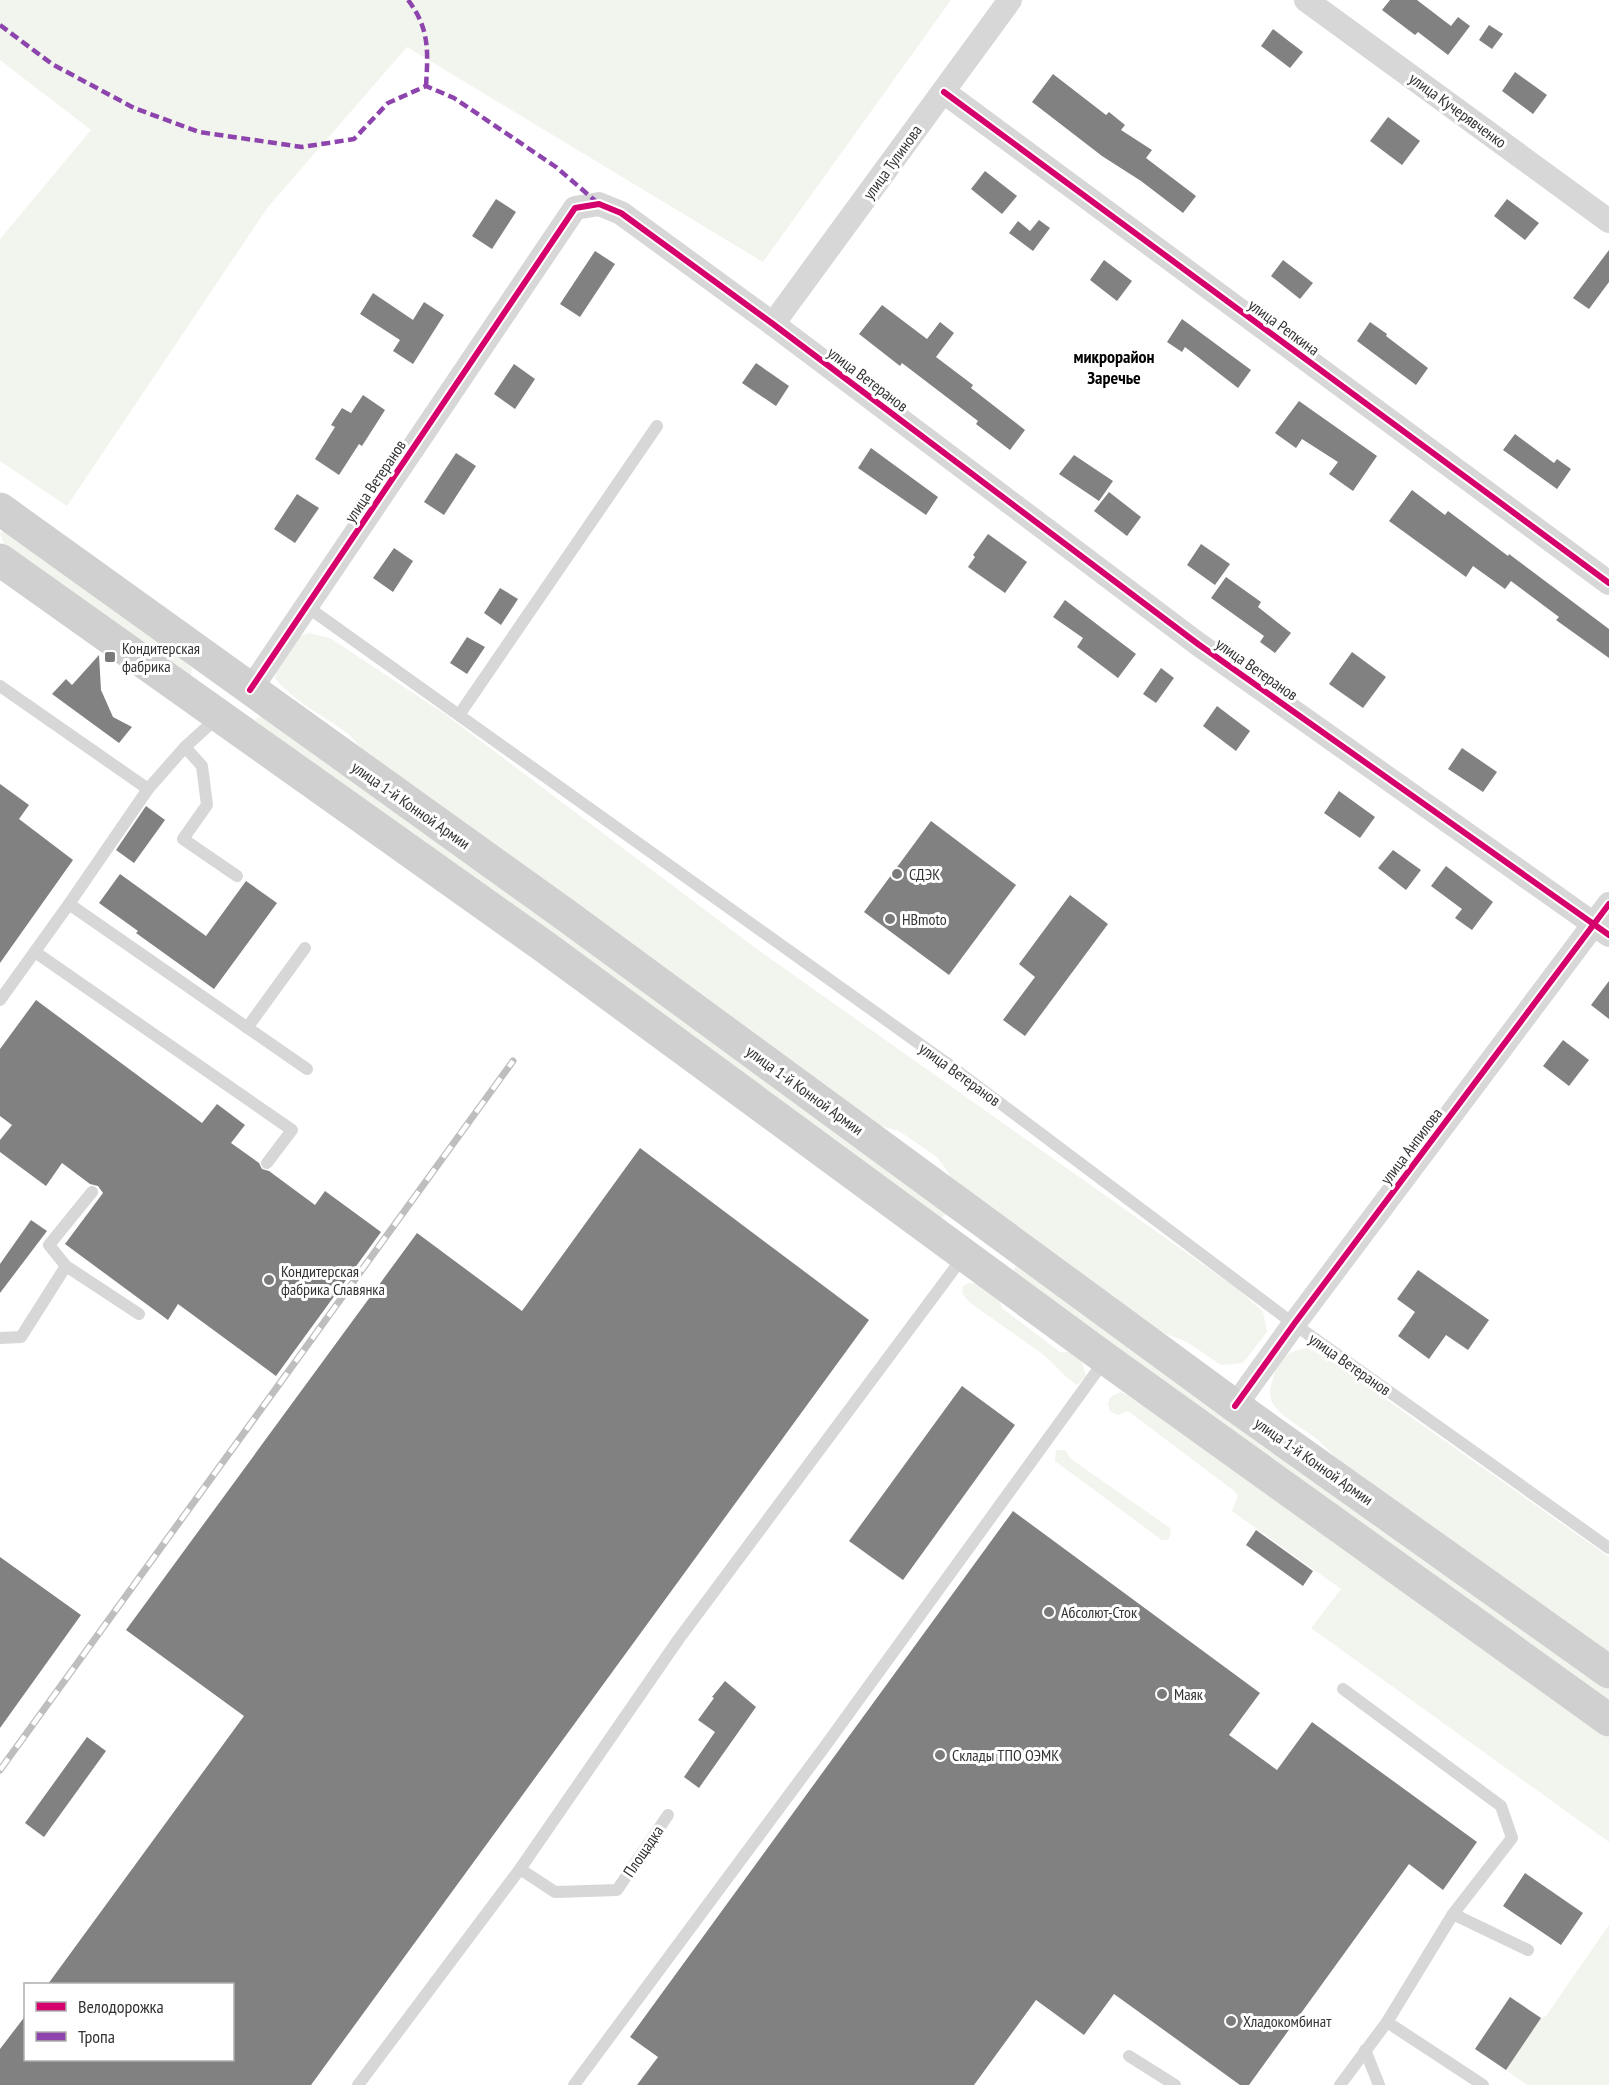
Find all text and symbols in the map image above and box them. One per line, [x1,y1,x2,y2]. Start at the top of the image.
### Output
street label: улица Кучерявченко [1405,68,1511,152]
street label: улица Тулинова [858,121,926,203]
street label: улица Репкина [1245,295,1323,359]
street label: улица Ветеранов [824,342,912,416]
district label: микрорайон Заречье [1073,345,1155,389]
street label: улица Ветеранов [340,436,410,526]
street label: улица Ветеранов [1212,633,1302,705]
place label: Кондитерская фабрика [122,638,200,676]
marker: Кондитерская фабрика [103,650,117,664]
street label: улица 1-й Конной Армии [348,757,474,853]
place label: СДЭК [909,864,940,884]
marker: СДЭК [890,867,904,881]
place label: HBmoto [902,909,947,929]
marker: HBmoto [883,912,897,926]
street label: улица Ветеранов [915,1038,1005,1110]
street label: улица 1-й Конной Армии [742,1041,868,1139]
street label: улица Анпилова [1376,1104,1446,1188]
place label: Кондитерская фабрика Славянка [281,1261,385,1299]
marker: Кондитерская фабрика Славянка [262,1273,276,1287]
street label: улица Ветеранов [1305,1328,1395,1400]
street label: улица 1-й Конной Армии [1251,1413,1377,1509]
place label: Абсолют-Сток [1061,1602,1138,1622]
marker: Абсолют-Сток [1042,1605,1056,1619]
place label: Маяк [1174,1684,1204,1704]
marker: Маяк [1155,1687,1169,1701]
place label: Склады ТПО ОЭМК [952,1745,1059,1765]
marker: Склады ТПО ОЭМК [933,1748,947,1762]
street label: Площадка [619,1822,667,1880]
legend [24,1983,234,2061]
text: Велодорожка [78,1995,164,2018]
place label: Хладокомбинат [1243,2011,1332,2031]
marker: Хладокомбинат [1224,2014,1238,2028]
text: Тропа [78,2025,115,2048]

